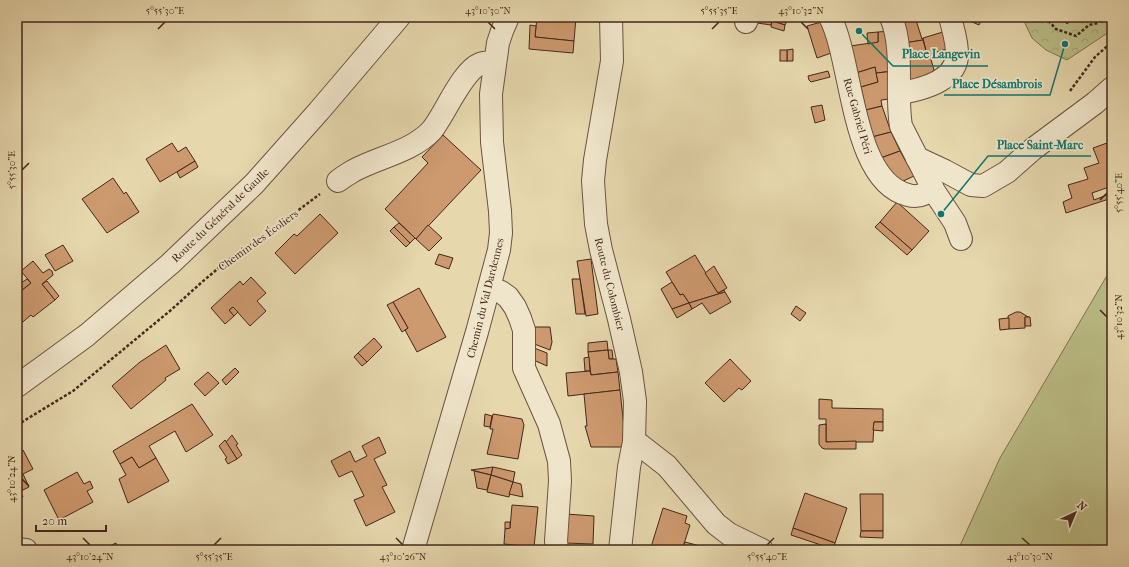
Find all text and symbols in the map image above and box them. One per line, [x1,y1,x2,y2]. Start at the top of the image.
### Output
text: 5°55'30"E [146,5,184,17]
text: 43°10'30"N [465,5,511,17]
text: 5°55'35"E [700,5,738,17]
text: 43°10'32"N [778,5,824,17]
callout: Place Langevin [893,42,988,66]
text: Place Langevin [902,47,981,62]
callout: Place Désambrois [944,71,1050,95]
street label: Rue Gabriel Péri [840,76,875,156]
text: Place Désambrois [952,77,1043,91]
callout: Place Saint-Marc [988,132,1091,156]
text: Place Saint-Marc [997,138,1084,152]
text: 5°55'30"E [6,151,18,189]
street label: Route du Général de Gaulle [169,165,272,265]
text: 5°55'40"E [1113,173,1125,213]
street label: Chemin des Écoliers [216,207,301,274]
street label: Route du Colombier [592,236,627,332]
street label: Chemin du Val Dardennes [464,237,507,360]
text: 43°10'32"N [1113,294,1125,340]
text: 43°10'24"N [6,455,18,503]
north arrow [1055,493,1095,533]
text: N [1074,499,1090,514]
scale bar [36,507,106,533]
text: 20 m [42,514,67,528]
text: 43°10'24"N [66,551,114,563]
text: 5°55'35"E [195,551,233,563]
text: 43°10'26"N [380,551,427,563]
text: 5°55'40"E [747,551,787,563]
text: 43°10'30"N [1007,551,1053,563]

